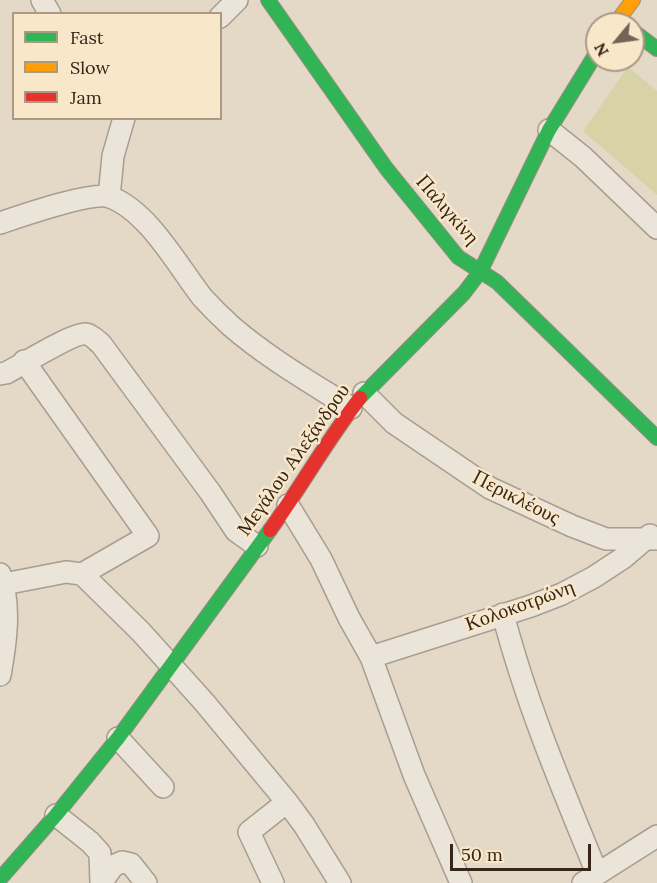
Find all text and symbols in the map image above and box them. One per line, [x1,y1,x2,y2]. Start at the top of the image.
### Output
legend [12,12,222,120]
north arrow [585,12,645,72]
text: Fast [70,26,104,49]
text: N [589,39,613,60]
text: Slow [70,56,110,79]
text: Jam [70,86,102,109]
street label: Παλιγκίνη [410,170,484,250]
street label: Μεγάλου Αλεξάνδρου [233,379,355,541]
street label: Περικλέους [468,466,564,530]
street label: Κολοκοτρώνη [462,575,578,637]
scale bar [453,832,594,870]
text: 50 m [461,843,503,866]

